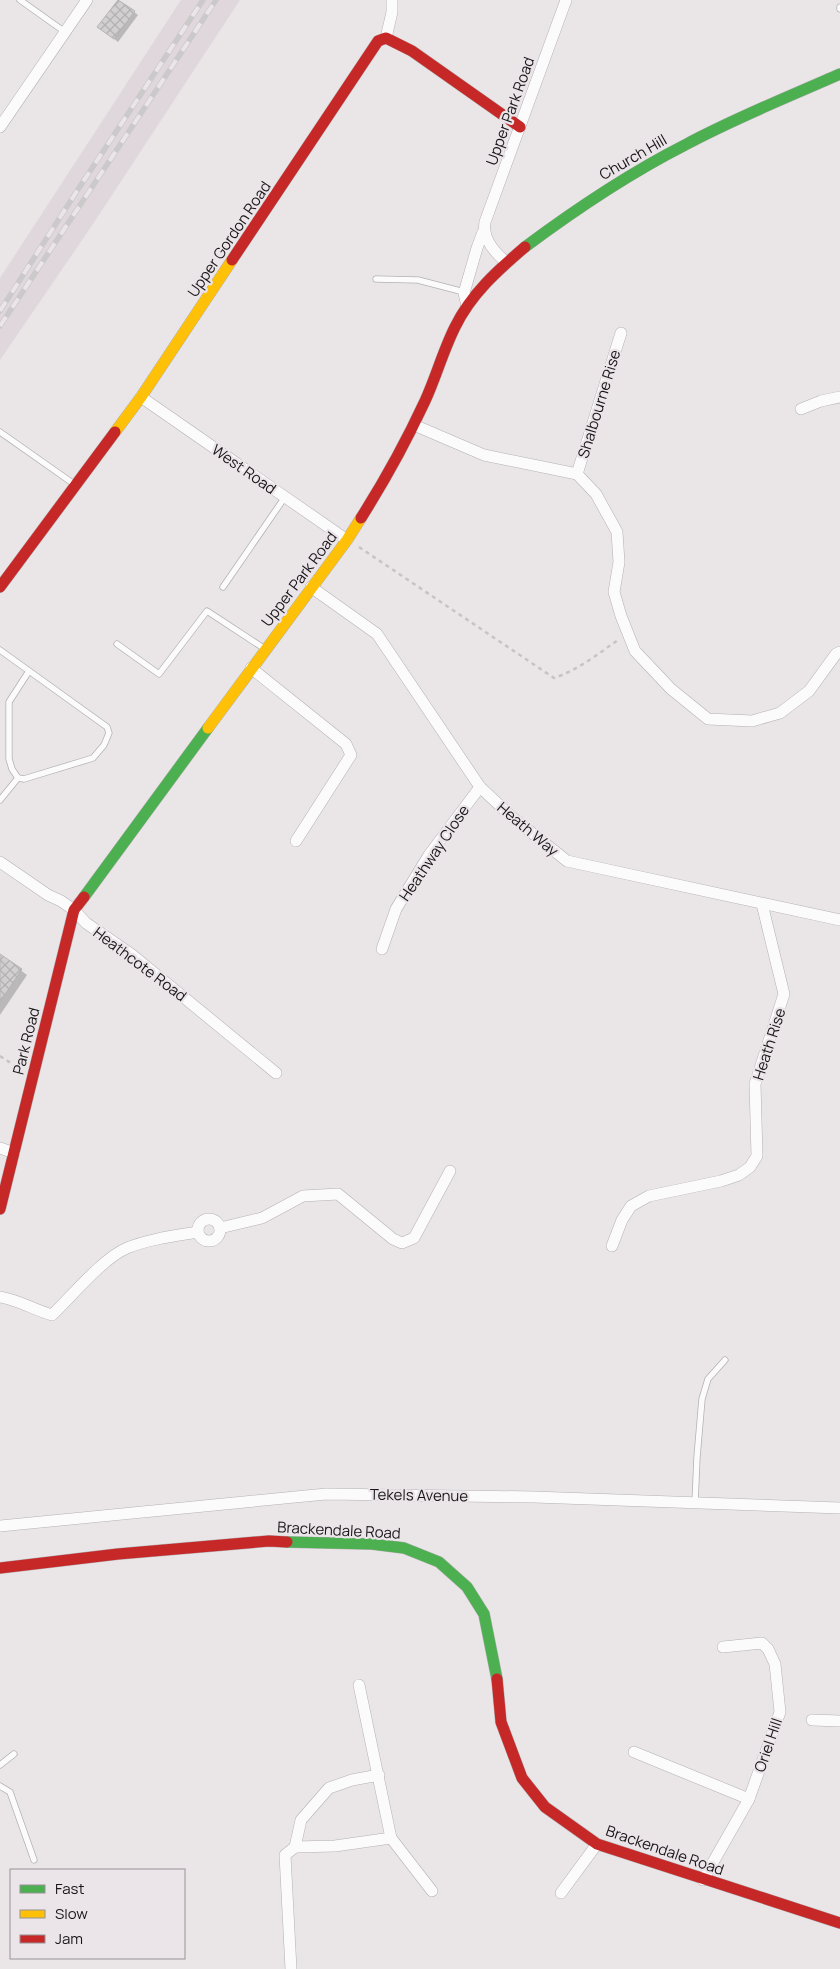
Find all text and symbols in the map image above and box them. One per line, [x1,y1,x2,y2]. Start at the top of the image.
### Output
street label: Upper Park Road [481,54,539,168]
street label: Church Hill [595,129,671,185]
street label: Upper Gordon Road [182,177,276,301]
street label: Shalbourne Rise [573,347,626,461]
street label: West Road [208,439,280,499]
street label: Upper Park Road [256,527,342,631]
street label: Heath Way [493,797,563,861]
street label: Heathway Close [394,801,474,905]
street label: Heathcote Road [89,922,191,1006]
street label: Park Road [8,1005,44,1077]
street label: Heath Rise [747,1005,791,1083]
street label: Tekels Avenue [370,1484,469,1506]
street label: Brackendale Road [277,1516,401,1544]
street label: Oriel Hill [749,1715,787,1775]
street label: Brackendale Road [603,1820,727,1880]
legend [10,1869,185,1959]
text: Fast [55,1878,84,1899]
text: Slow [55,1903,88,1924]
text: Jam [55,1928,83,1949]

